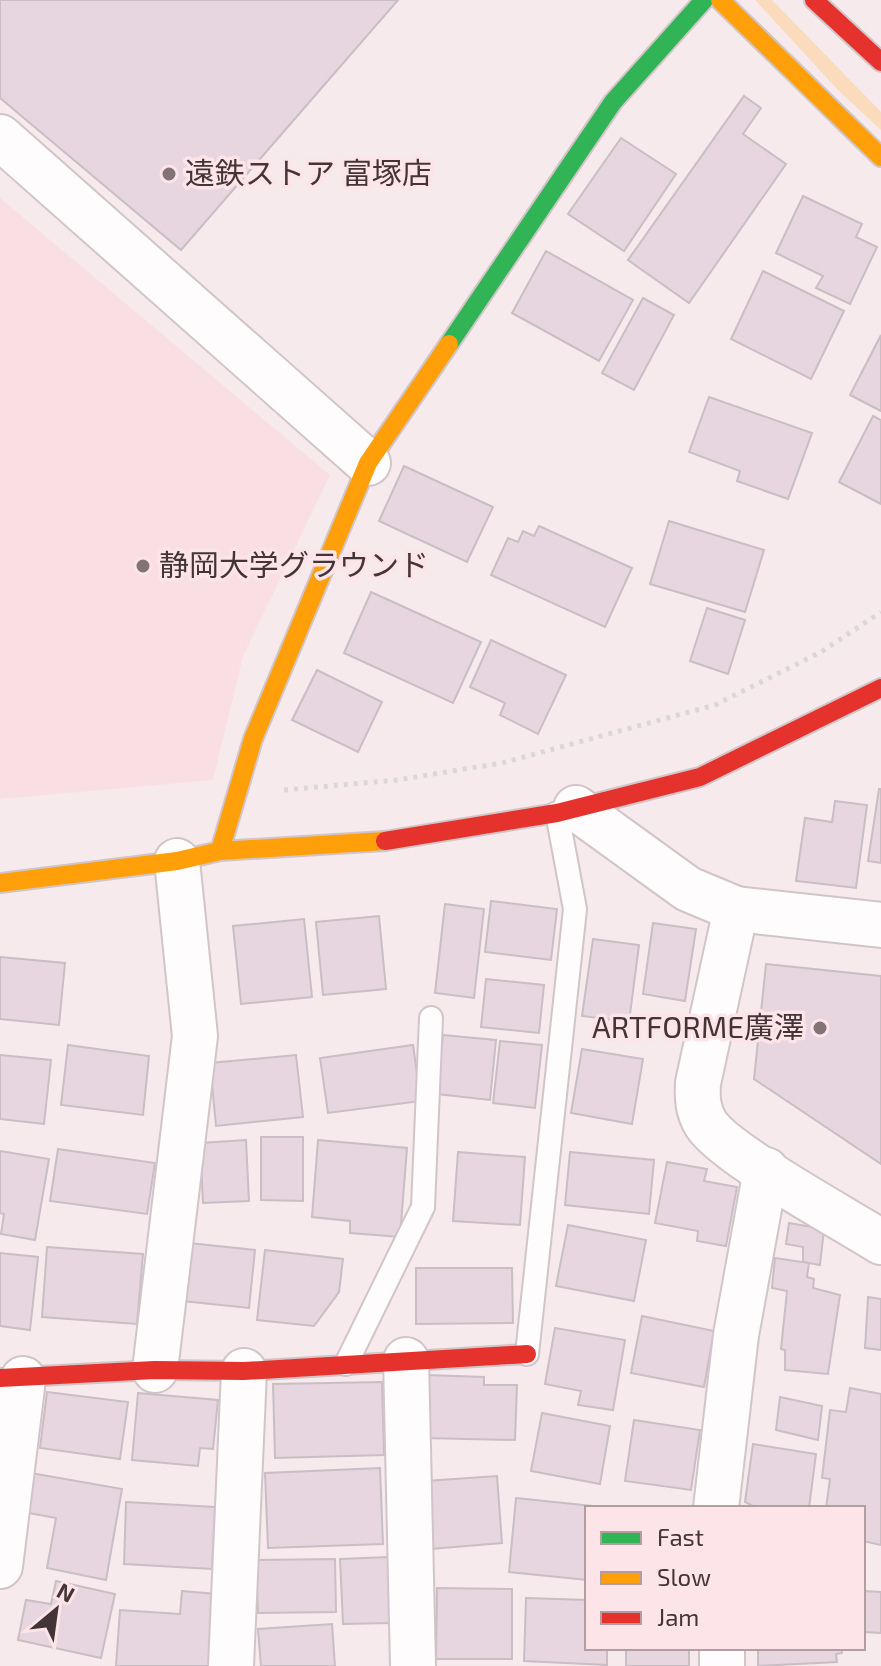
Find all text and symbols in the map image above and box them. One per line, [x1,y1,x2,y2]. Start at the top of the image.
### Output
place label: 遠鉄ストア 富塚店 [185,154,432,190]
marker: 遠鉄ストア 富塚店 [160,165,178,183]
place label: 静岡大学グラウンド [159,546,429,582]
marker: 静岡大学グラウンド [134,557,152,575]
place label: ARTFORME廣澤 [592,1008,804,1044]
marker: ARTFORME廣澤 [811,1019,829,1037]
legend [585,1506,865,1650]
text: Fast [657,1522,704,1551]
text: Slow [657,1562,711,1591]
north arrow [16,1570,96,1650]
text: N [53,1576,79,1607]
text: Jam [657,1602,699,1631]

